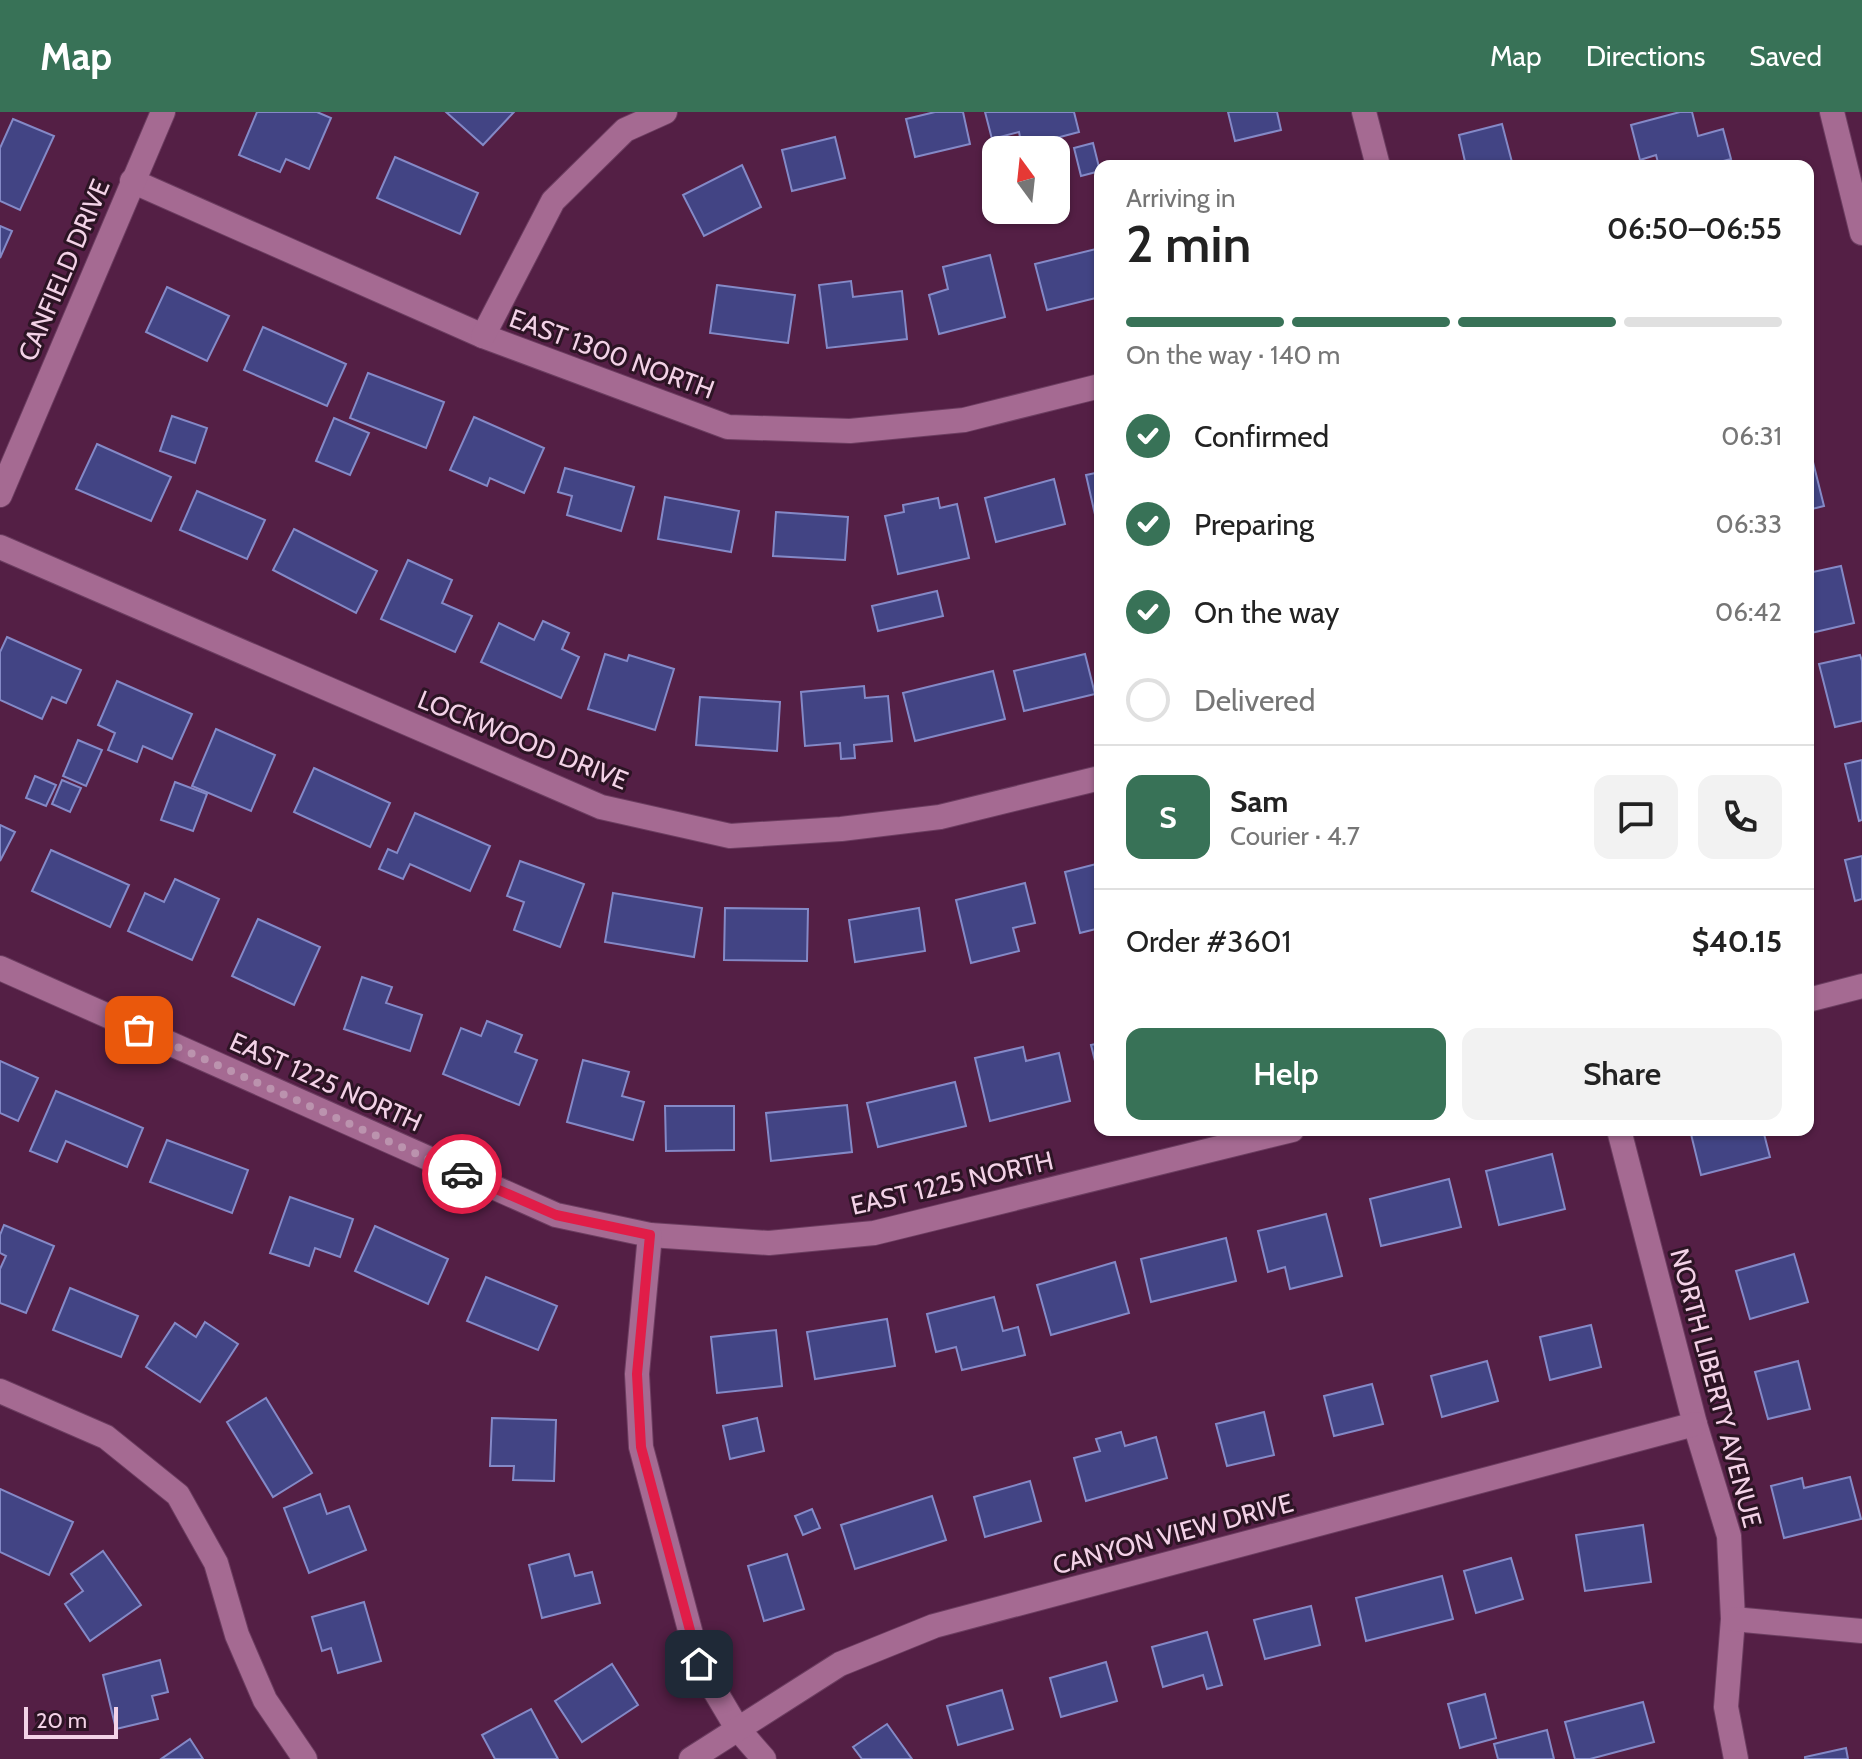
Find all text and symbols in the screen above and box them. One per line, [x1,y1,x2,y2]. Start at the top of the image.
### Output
text: Map [40,33,112,80]
text: Map [1490,39,1542,73]
text: Directions [1586,39,1705,73]
text: Saved [1749,39,1822,73]
north arrow [982,136,1070,224]
map controls [982,136,1070,224]
street label: CANFIELD DRIVE [11,174,117,366]
text: Arriving in [1126,182,1236,214]
text: 06:50–06:55 [1607,210,1782,247]
text: 2 min [1126,212,1251,275]
street label: EAST 1300 NORTH [505,302,719,406]
text: On the way · 140 m [1126,339,1340,371]
icon: check [1126,414,1170,458]
text: Confirmed [1194,418,1329,455]
text: 06:31 [1721,420,1782,452]
icon: check [1126,502,1170,546]
text: Preparing [1194,506,1314,543]
text: 06:33 [1716,508,1782,540]
icon: check [1126,590,1170,634]
text: On the way [1194,594,1339,631]
text: 06:42 [1715,596,1782,628]
text: Delivered [1194,682,1315,719]
street label: LOCKWOOD DRIVE [413,683,633,797]
button: chat [1594,775,1678,859]
button: phone [1698,775,1782,859]
text: Sam [1230,783,1288,820]
text: S [1159,799,1177,836]
text: Courier · 4.7 [1230,820,1360,852]
text: Order #3601 [1126,923,1291,960]
text: $40.15 [1692,923,1782,960]
pin [105,996,173,1064]
icon: bag [117,1008,161,1052]
street label: EAST 1225 NORTH [225,1025,427,1139]
button: Help [1126,1028,1446,1120]
button: Share [1462,1028,1782,1120]
courier [422,1134,502,1214]
street label: EAST 1225 NORTH [848,1144,1056,1222]
icon: car [440,1152,484,1196]
street label: NORTH LIBERTY AVENUE [1663,1245,1769,1531]
street label: CANYON VIEW DRIVE [1049,1487,1297,1581]
pin [665,1630,733,1698]
icon: home [677,1642,721,1686]
scale bar [24,1703,118,1739]
text: 20 m [36,1707,87,1734]

